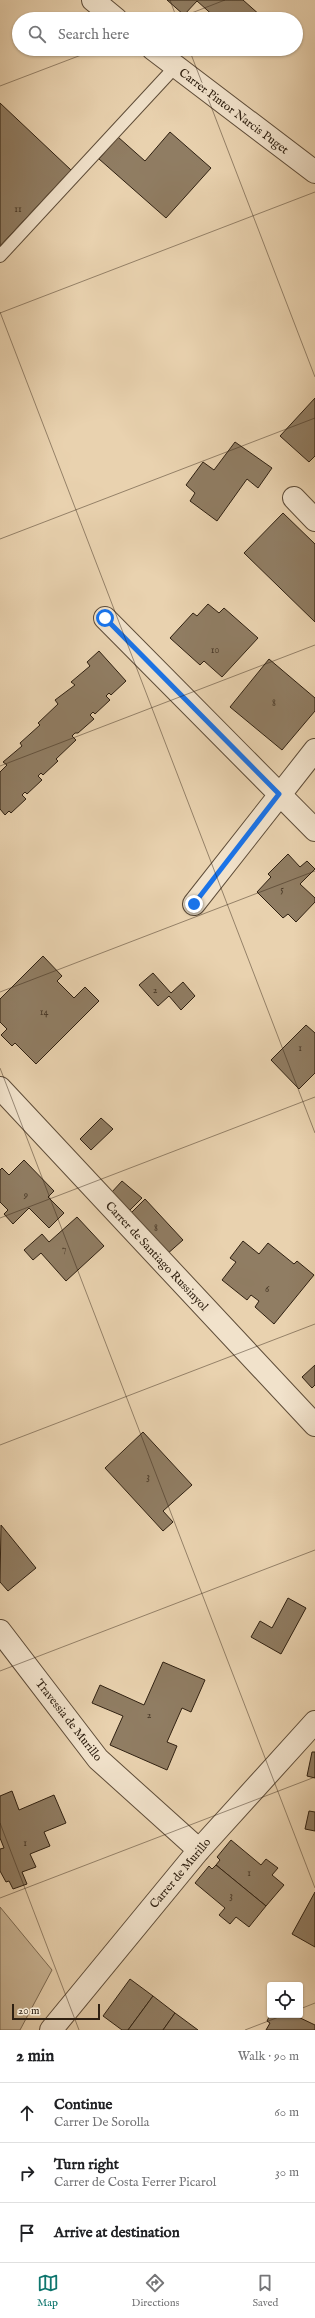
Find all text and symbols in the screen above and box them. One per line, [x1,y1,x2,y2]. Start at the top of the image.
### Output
search box [12,12,303,56]
icon: search [26,23,48,45]
text: Search here [58,25,129,44]
street label: Carrer Pintor Narcis Puget [176,65,291,157]
house number: 11 [14,203,22,216]
route start [96,609,114,627]
house number: 10 [211,644,219,657]
house number: 8 [272,697,276,710]
house number: 5 [280,883,284,896]
route end [185,895,203,913]
house number: 2 [153,984,158,997]
house number: 14 [40,1006,48,1019]
house number: 1 [298,1042,302,1055]
house number: 9 [23,1189,28,1202]
street label: Carrer de Santiago Russinyol [102,1199,212,1315]
house number: 8 [154,1222,158,1235]
house number: 7 [62,1243,67,1256]
house number: 6 [265,1283,270,1296]
house number: 3 [146,1471,150,1484]
street label: Travessia de Murillo [32,1676,106,1765]
house number: 2 [147,1709,152,1722]
street label: Carrer de Murillo [146,1835,215,1912]
house number: 1 [23,1837,27,1850]
house number: 1 [247,1867,251,1880]
house number: 3 [229,1890,233,1903]
map controls [267,1982,303,2018]
button: locate [267,1982,303,2018]
scale bar [12,2002,100,2021]
text: 20 m [18,2004,39,2018]
text: 2 min [16,2046,54,2067]
text: Walk · 90 m [238,2048,299,2065]
text: Continue [54,2095,112,2114]
icon: ahead [16,2102,38,2124]
text: 60 m [274,2104,299,2121]
text: Carrer De Sorolla [54,2114,149,2131]
text: Turn right [54,2155,119,2174]
icon: right [16,2162,38,2184]
text: 30 m [275,2164,299,2181]
text: Carrer de Costa Ferrer Picarol [54,2174,216,2191]
icon: arrive [16,2222,38,2244]
text: Arrive at destination [54,2223,180,2242]
tab: Map [37,2272,59,2310]
tab: Directions [132,2272,179,2310]
tab: Saved [252,2272,278,2310]

